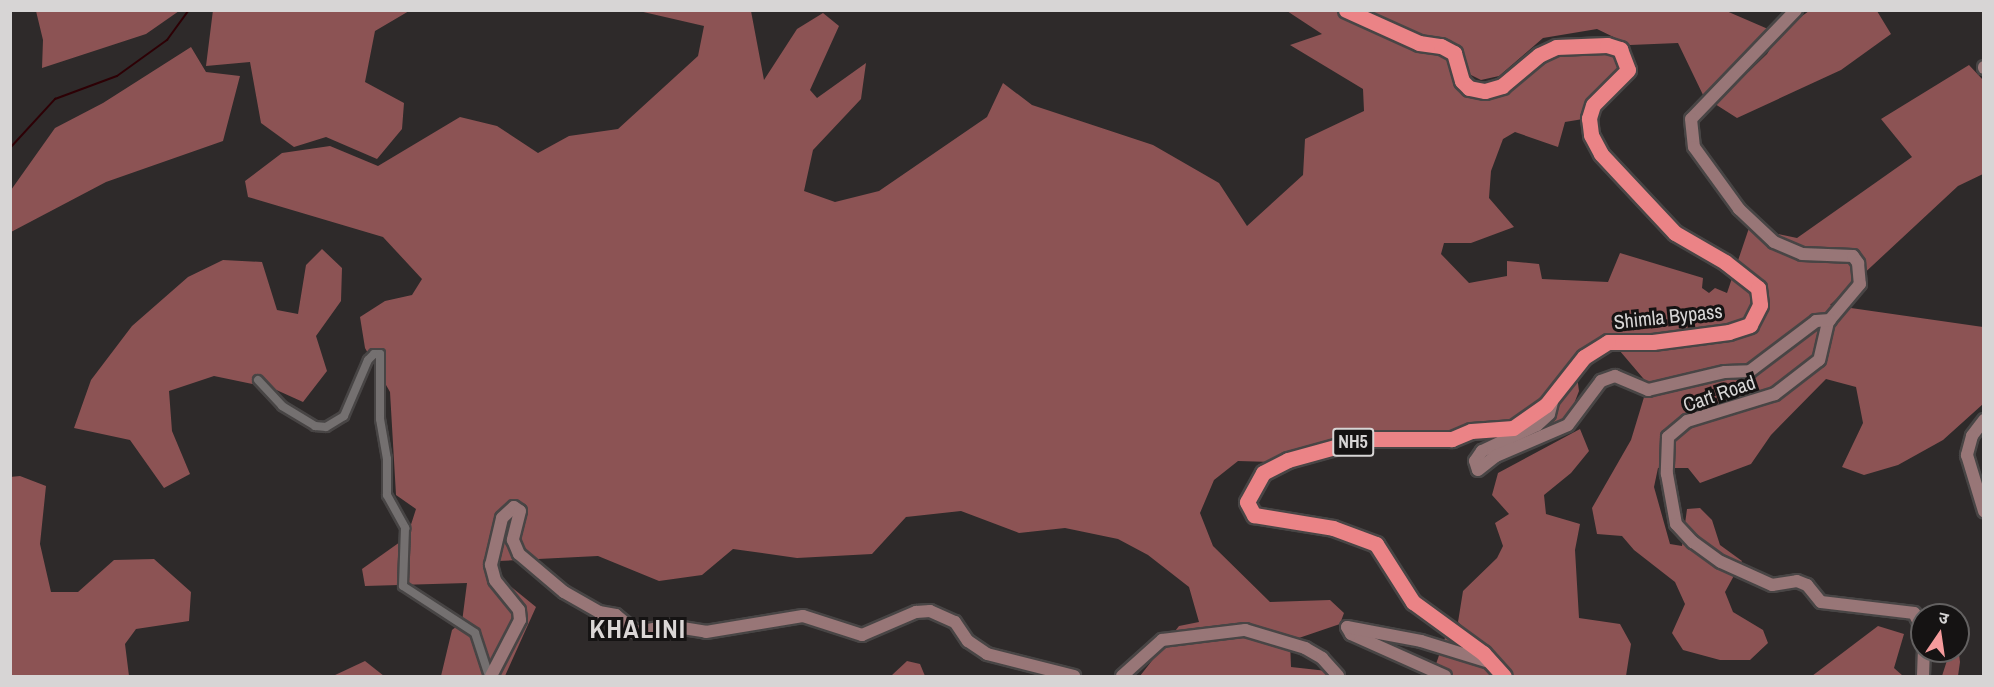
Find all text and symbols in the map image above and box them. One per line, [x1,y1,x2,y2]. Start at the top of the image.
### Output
street label: Shimla Bypass [1612,298,1724,334]
street label: Cart Road [1680,369,1758,417]
road number: NH5 [1332,427,1374,457]
north arrow [1910,603,1970,663]
text: उ [1937,606,1951,629]
district label: KHALINI [590,613,686,645]

